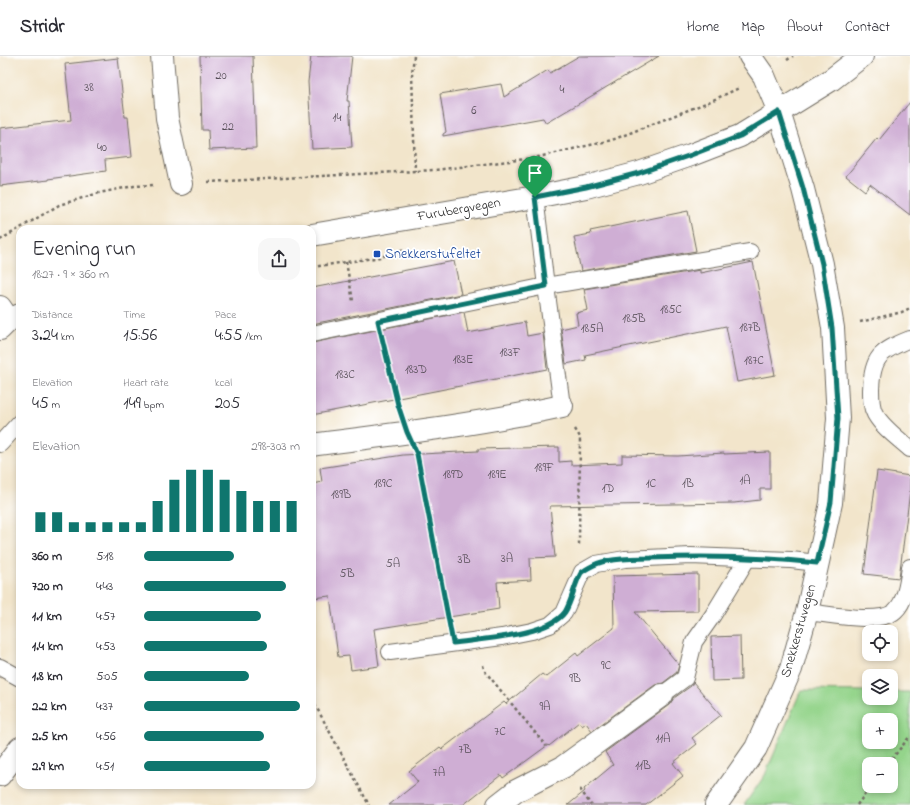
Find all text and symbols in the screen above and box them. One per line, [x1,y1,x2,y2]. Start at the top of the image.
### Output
text: Stridr [20,14,64,41]
text: Home [687,17,719,38]
text: Map [741,17,765,38]
text: About [787,17,823,38]
text: Contact [845,17,890,38]
house number: 20 [215,67,227,85]
house number: 38 [84,79,94,97]
house number: 4 [560,81,565,99]
house number: 6 [471,102,477,120]
house number: 14 [333,109,341,127]
house number: 22 [222,118,234,136]
house number: 40 [97,139,107,157]
pin [518,156,552,197]
icon: arrive [524,162,546,184]
street label: Furubergvegen [415,192,503,229]
text: Evening run [32,234,136,266]
button: share [258,238,300,280]
place label: Snekkerstufeltet [385,244,481,265]
marker: Snekkerstufeltet [372,249,382,259]
text: 18:27 · 9 × 360 m [32,265,109,284]
house number: 185C [660,301,682,319]
text: Distance [32,307,73,323]
text: Time [123,307,145,323]
text: Pace [215,307,236,323]
house number: 185B [622,310,646,328]
house number: 187B [739,319,761,337]
house number: 185A [581,320,603,338]
text: 3.24 [32,323,58,348]
text: 15:56 [123,323,157,348]
text: 4:55 [215,323,243,348]
text: km [58,329,74,345]
text: /km [243,329,262,345]
house number: 183F [499,344,521,362]
house number: 183E [453,351,473,369]
house number: 187C [744,352,764,370]
house number: 183D [405,361,427,379]
house number: 183C [335,366,355,384]
text: Elevation [32,375,72,391]
text: Heart rate [123,375,168,391]
text: kcal [215,375,232,391]
text: 45 [32,391,49,416]
text: 149 [123,391,141,416]
text: 205 [215,391,240,416]
text: m [49,397,60,413]
text: bpm [141,397,164,413]
text: Elevation [32,437,80,456]
text: 298–303 m [251,437,300,456]
house number: 189F [534,459,554,477]
house number: 189D [443,466,464,484]
house number: 189E [487,466,507,484]
house number: 1A [739,472,751,490]
house number: 189C [374,475,393,493]
house number: 1C [646,475,657,493]
house number: 1B [682,475,694,493]
house number: 1D [602,480,615,498]
house number: 189B [331,486,351,504]
text: 360 m [32,547,62,566]
text: 5:18 [96,547,114,566]
house number: 3A [501,550,513,568]
house number: 3B [457,551,471,569]
house number: 5A [386,555,400,573]
house number: 5B [340,565,354,583]
text: 720 m [32,577,63,596]
text: 4:43 [96,577,113,596]
street label: Snekkerstuvegen [776,582,823,681]
text: 1.1 km [32,607,62,626]
text: 4:57 [96,607,115,626]
map controls [862,625,898,793]
button: locate [862,625,898,661]
text: 1.4 km [32,637,63,656]
text: 4:53 [96,637,115,656]
house number: 9C [601,657,612,675]
text: 1.8 km [32,667,63,686]
text: 5:05 [96,667,118,686]
button: layers [862,669,898,705]
house number: 9B [569,670,581,688]
text: 2.2 km [32,697,67,716]
text: 4:37 [96,697,113,716]
house number: 9A [539,698,551,716]
button: + [862,713,898,749]
house number: 7C [494,723,506,741]
text: 2.5 km [32,727,68,746]
text: 4:56 [96,727,116,746]
house number: 11A [655,730,671,748]
house number: 7B [458,741,472,759]
text: 2.9 km [32,757,64,776]
text: 4:51 [96,757,114,776]
house number: 11B [635,757,651,775]
button: − [862,757,898,793]
house number: 7A [433,764,445,782]

